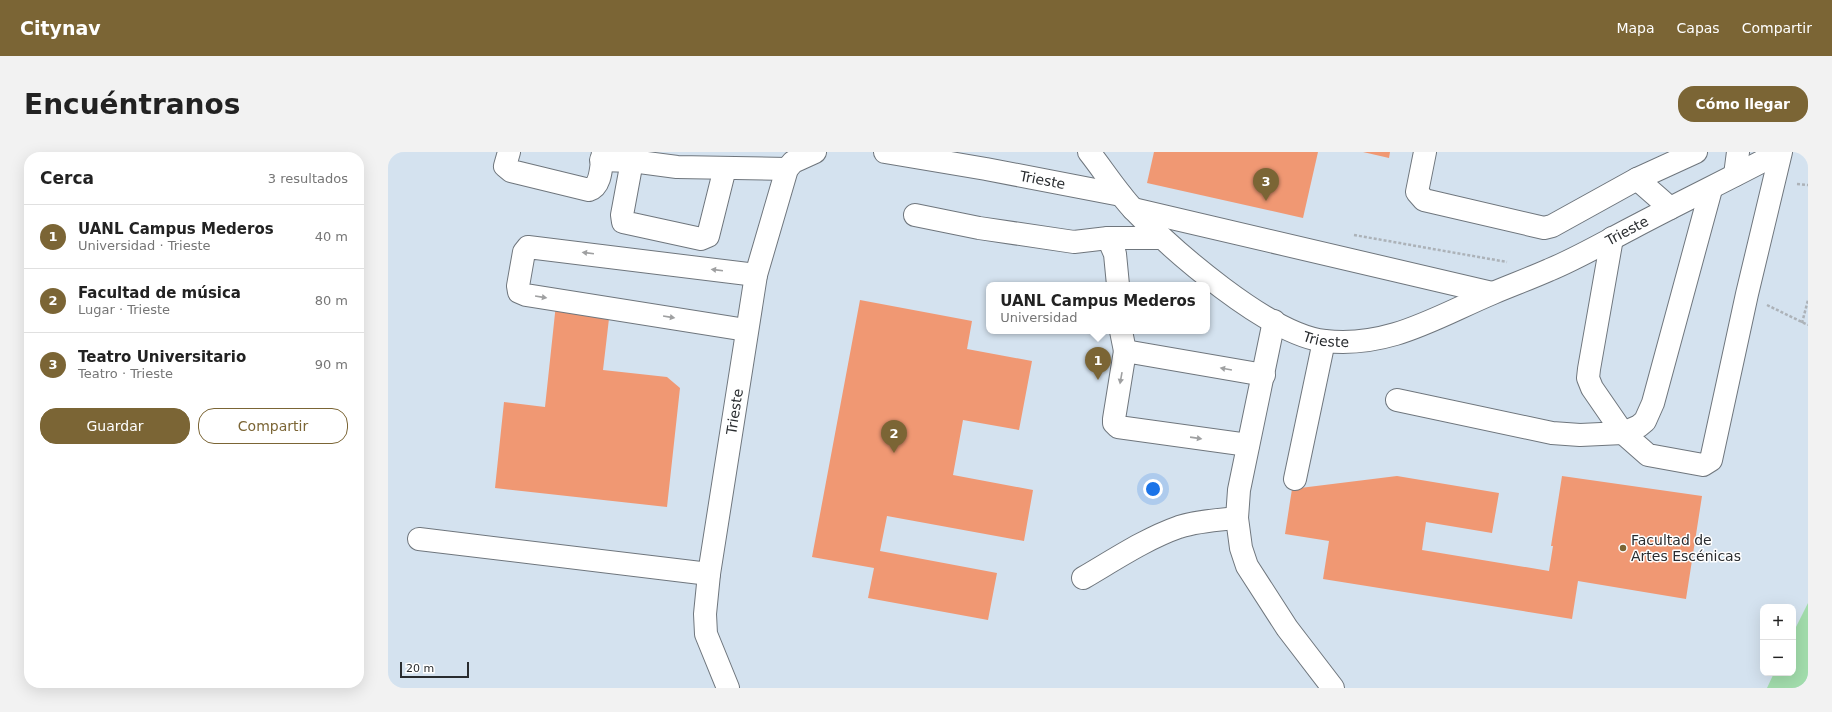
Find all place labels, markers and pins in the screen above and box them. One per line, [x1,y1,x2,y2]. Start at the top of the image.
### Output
pin: 3 [1253,168,1279,201]
pin: 1 [1085,347,1111,380]
pin: 2 [881,420,907,453]
place label: Facultad de Artes Escénicas [1631,532,1741,564]
marker: Facultad de Artes Escénicas [1618,543,1628,553]

